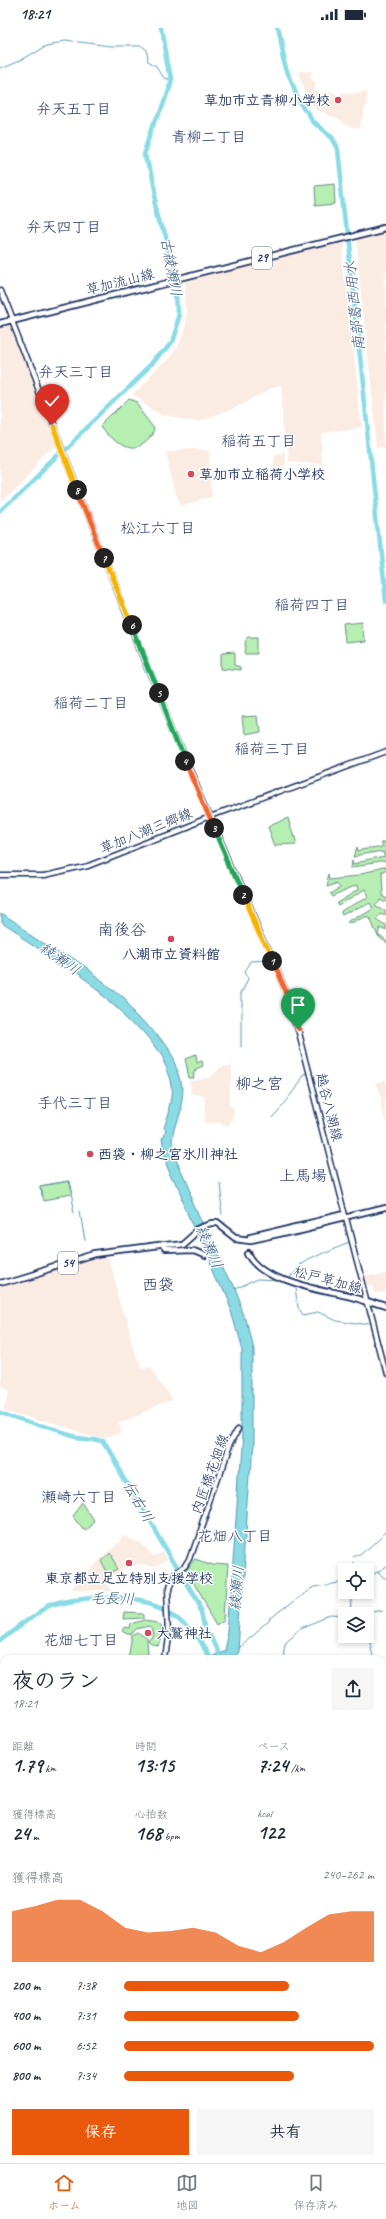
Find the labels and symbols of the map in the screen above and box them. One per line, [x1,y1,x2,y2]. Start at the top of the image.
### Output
place label: 草加市立青柳小学校 [204,92,330,109]
marker: 草加市立青柳小学校 [333,95,343,105]
district label: 弁天五丁目 [36,100,112,119]
district label: 青柳二丁目 [171,128,247,147]
district label: 弁天四丁目 [26,218,102,237]
water label: 古綾瀬川 [156,236,186,298]
road number: 29 [252,247,272,269]
water label: 南部葛西用水 [341,260,369,352]
street label: 草加流山線 [84,265,156,299]
district label: 弁天三丁目 [38,363,114,382]
pin [35,384,69,425]
district label: 稲荷五丁目 [221,432,297,451]
place label: 草加市立稲荷小学校 [199,466,325,483]
marker: 草加市立稲荷小学校 [186,469,196,479]
pin: 8 [67,480,87,500]
district label: 松江六丁目 [120,519,196,538]
pin: 7 [94,548,114,568]
district label: 稲荷四丁目 [274,596,350,615]
pin: 6 [122,615,142,635]
pin: 5 [149,683,169,703]
district label: 稲荷二丁目 [53,694,129,713]
district label: 稲荷三丁目 [234,740,310,759]
pin: 4 [175,751,195,771]
street label: 草加八潮三郷線 [97,805,195,857]
pin: 3 [204,818,224,838]
pin: 2 [233,885,253,905]
district label: 南後谷 [98,920,146,940]
marker: 八潮市立資料館 [166,934,176,944]
water label: 綾瀬川 [36,938,84,980]
place label: 八潮市立資料館 [122,946,220,963]
pin: 1 [262,951,282,971]
pin [281,988,315,1029]
street label: 越谷八潮線 [312,1071,346,1143]
district label: 柳之宮 [235,1074,283,1094]
district label: 手代三丁目 [37,1094,113,1113]
place label: 西袋・柳之宮氷川神社 [98,1146,238,1163]
marker: 西袋・柳之宮氷川神社 [85,1149,95,1159]
district label: 上馬場 [279,1166,327,1186]
water label: 綾瀬川 [191,1223,227,1271]
road number: 54 [58,1252,78,1274]
street label: 松戸草加線 [292,1263,364,1297]
district label: 西袋 [142,1275,174,1295]
street label: 内匠橋花畑線 [188,1432,232,1516]
water label: 伝右川 [119,1478,157,1526]
district label: 瀬崎六丁目 [41,1488,117,1507]
district label: 花畑八丁目 [197,1527,273,1546]
marker: 東京都立足立特別支援学校 [124,1558,134,1568]
water label: 綾瀬川 [226,1565,248,1611]
place label: 東京都立足立特別支援学校 [45,1570,213,1587]
water label: 毛長川 [89,1589,135,1609]
place label: 大鷲神社 [156,1625,212,1642]
marker: 大鷲神社 [143,1628,153,1638]
district label: 花畑七丁目 [43,1631,119,1650]

